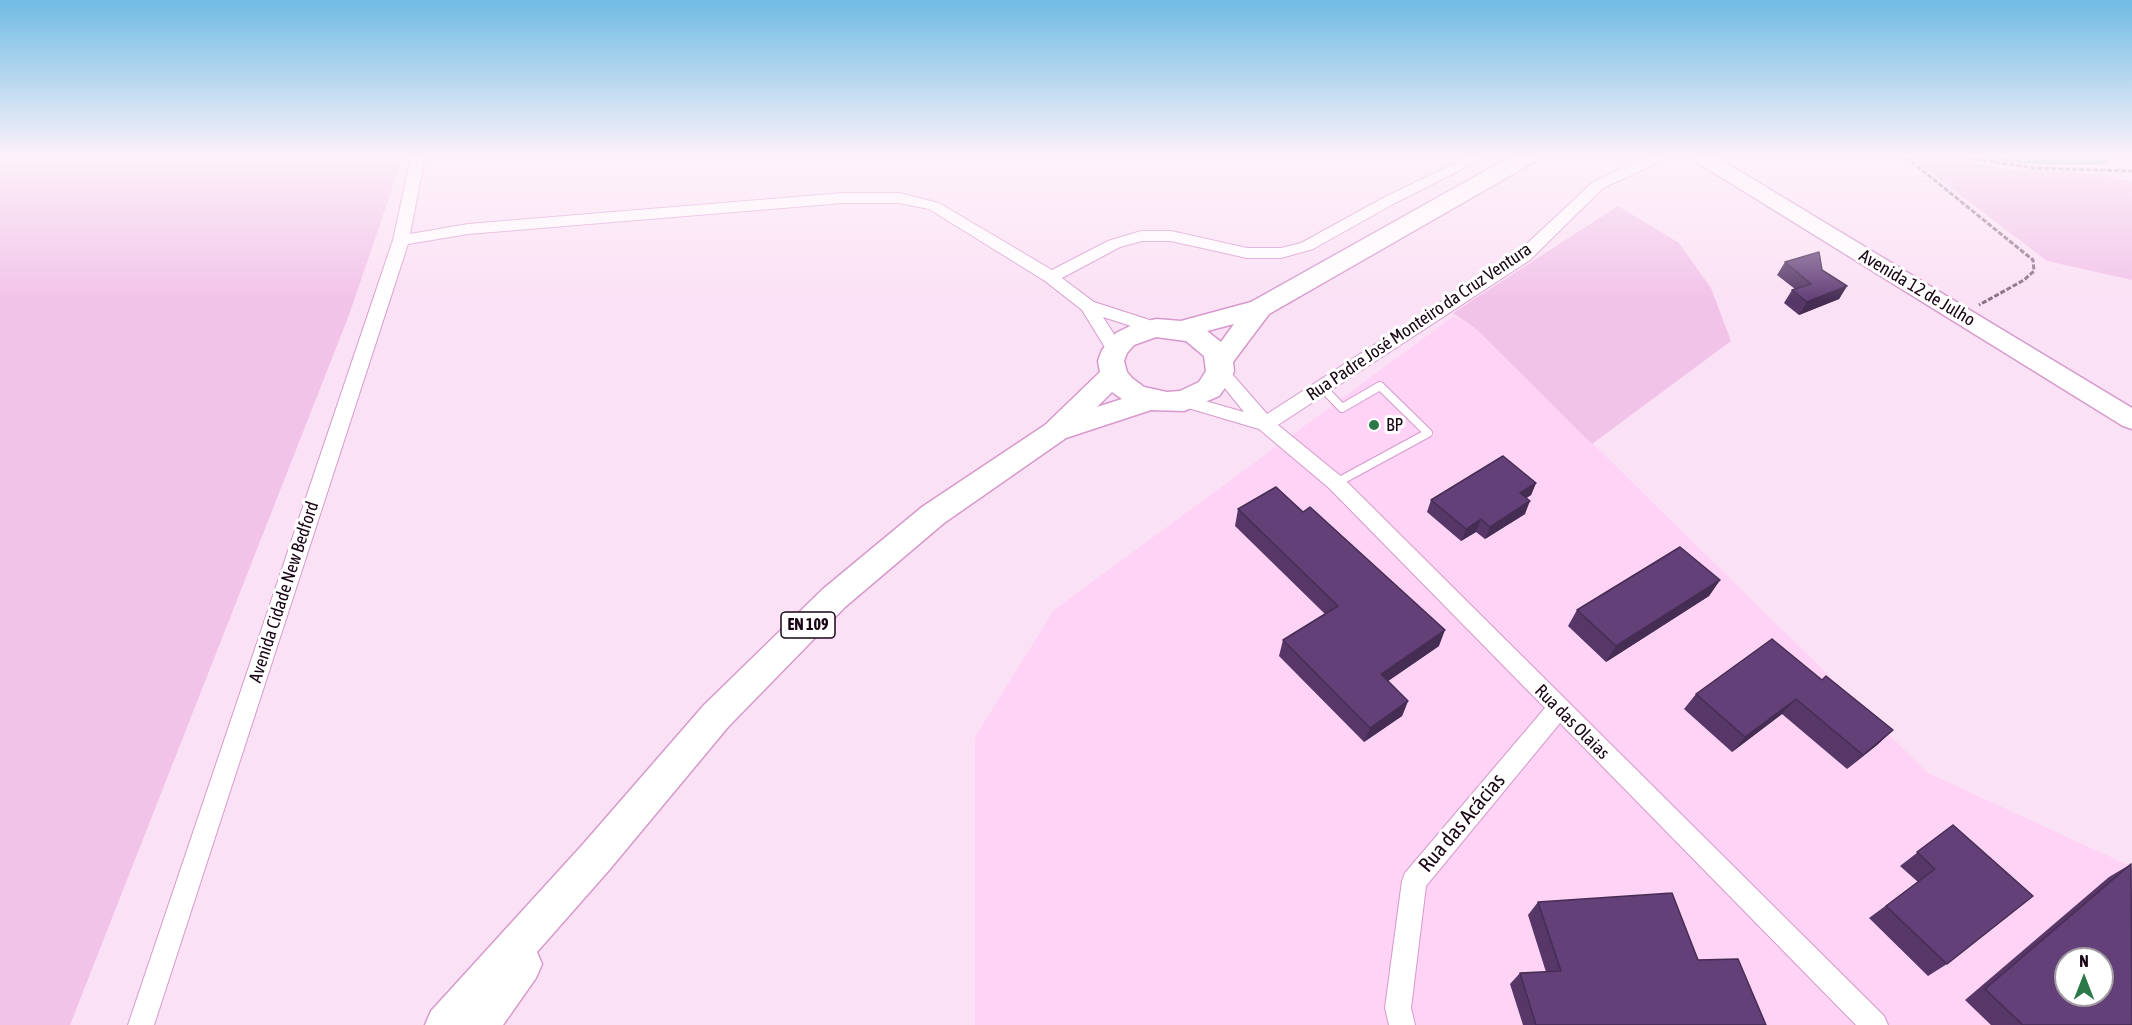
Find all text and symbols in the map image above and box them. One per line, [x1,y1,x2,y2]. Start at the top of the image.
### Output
street label: Rua Padre José Monteiro da Cruz Ventura [1302,238,1536,406]
street label: Avenida 12 de Julho [1855,245,1979,331]
place label: BP [1386,414,1403,436]
marker: BP [1367,418,1381,432]
street label: Avenida Cidade New Bedford [245,499,323,685]
road number: EN 109 [781,612,835,638]
street label: Rua das Olaias [1530,680,1614,764]
street label: Rua das Acácias [1413,769,1511,877]
north arrow [2054,947,2114,1007]
text: N [2079,952,2089,970]

